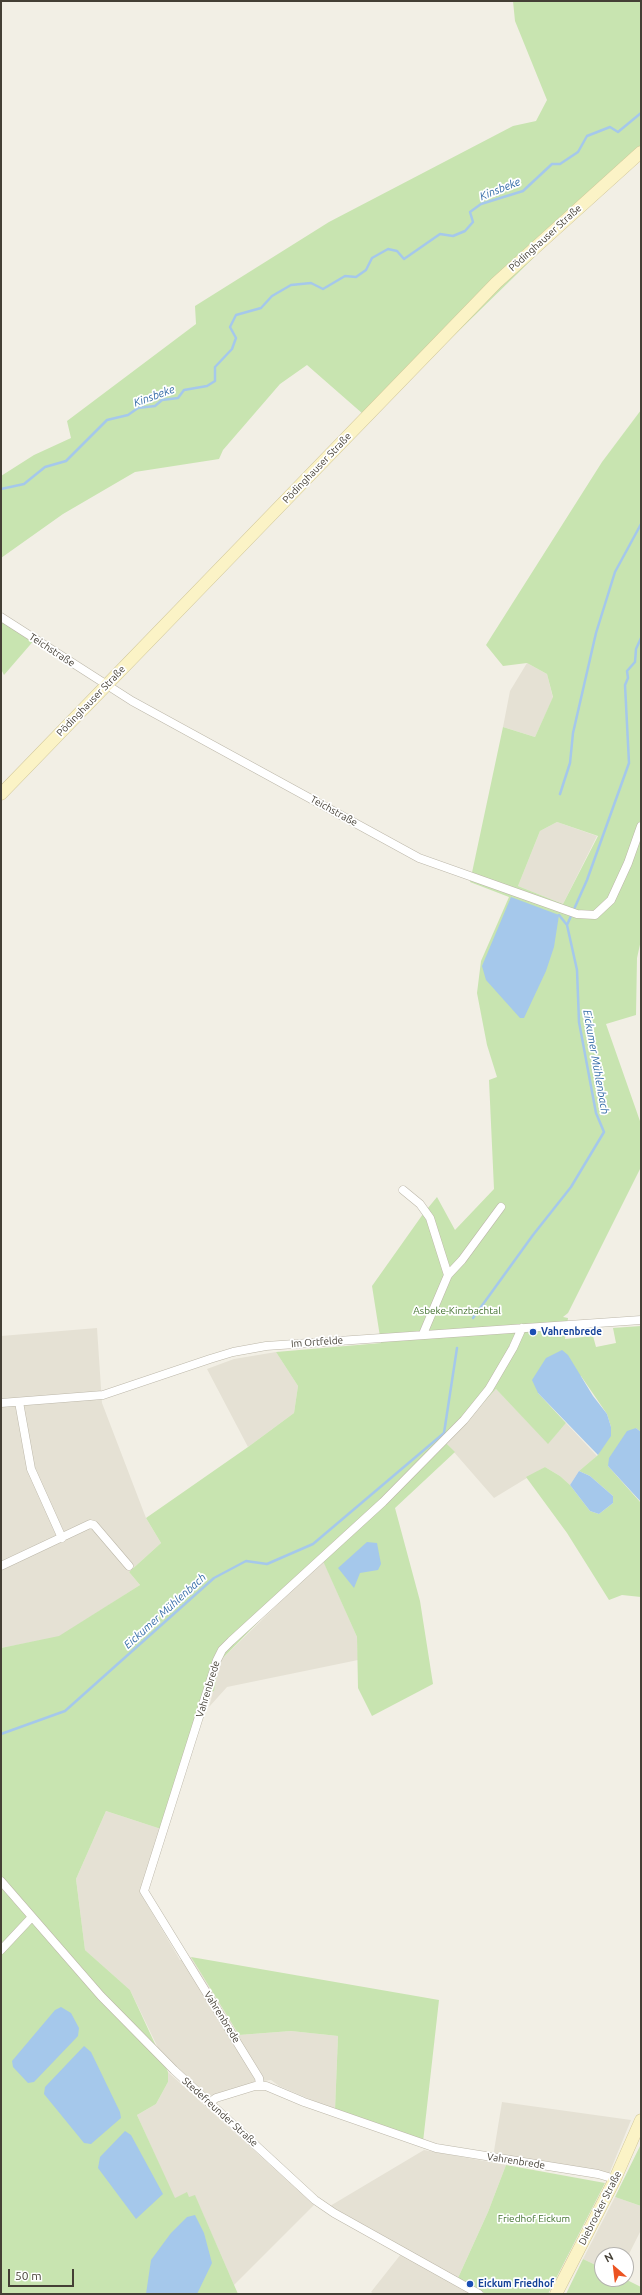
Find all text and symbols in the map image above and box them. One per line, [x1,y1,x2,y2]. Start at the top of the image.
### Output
water label: Kinsbeke [478,175,522,203]
street label: Pödinghauser Straße [506,202,584,274]
water label: Kinsbeke [132,382,176,410]
street label: Pödinghauser Straße [280,430,354,506]
street label: Teichstraße [27,631,77,669]
street label: Pödinghauser Straße [54,663,128,739]
street label: Teichstraße [308,793,360,829]
water label: Eickumer Mühlenbach [580,1009,612,1115]
park label: Asbeke-Kinzbachtal [413,1305,501,1317]
place label: Vahrenbrede [541,1326,602,1338]
marker: Vahrenbrede [528,1327,538,1337]
street label: Im Ortfelde [291,1334,343,1350]
water label: Eickumer Mühlenbach [121,1571,209,1651]
street label: Vahrenbrede [194,1659,222,1719]
street label: Vahrenbrede [201,1989,243,2045]
street label: Stedefreunder Straße [180,2075,260,2149]
street label: Vahrenbrede [486,2150,546,2172]
street label: Diebrocker Straße [576,2169,624,2247]
park label: Friedhof Eickum [498,2213,570,2225]
north arrow [594,2247,634,2287]
text: N [602,2250,615,2265]
scale bar [10,2261,76,2287]
text: 50 m [15,2269,42,2282]
place label: Eickum Friedhof [478,2278,554,2290]
marker: Eickum Friedhof [465,2279,475,2289]

